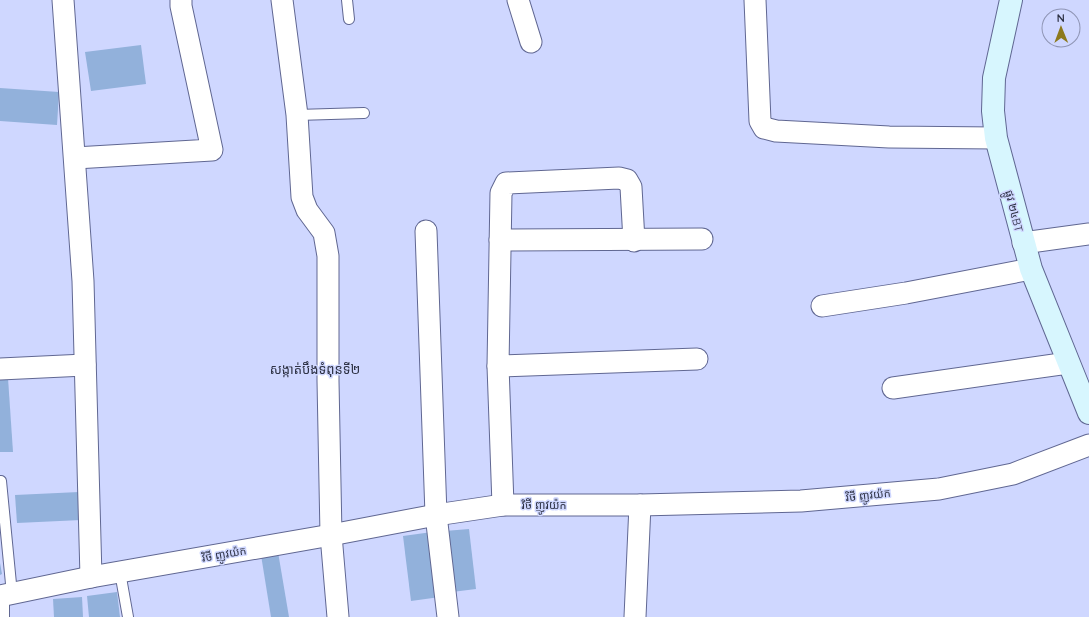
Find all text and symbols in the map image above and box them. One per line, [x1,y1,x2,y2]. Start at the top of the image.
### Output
north arrow [1041,8,1081,48]
text: N [1057,11,1065,25]
street label: ផ្លូវ ២៤BT [999,189,1026,234]
district label: សង្កាត់បឹងទំពុនទី២ [270,361,360,378]
street label: វិថី ញូវយ៉ក [844,485,891,507]
street label: វិថី ញូវយ៉ក [521,498,567,515]
street label: វិថី ញូវយ៉ក [200,543,248,568]

